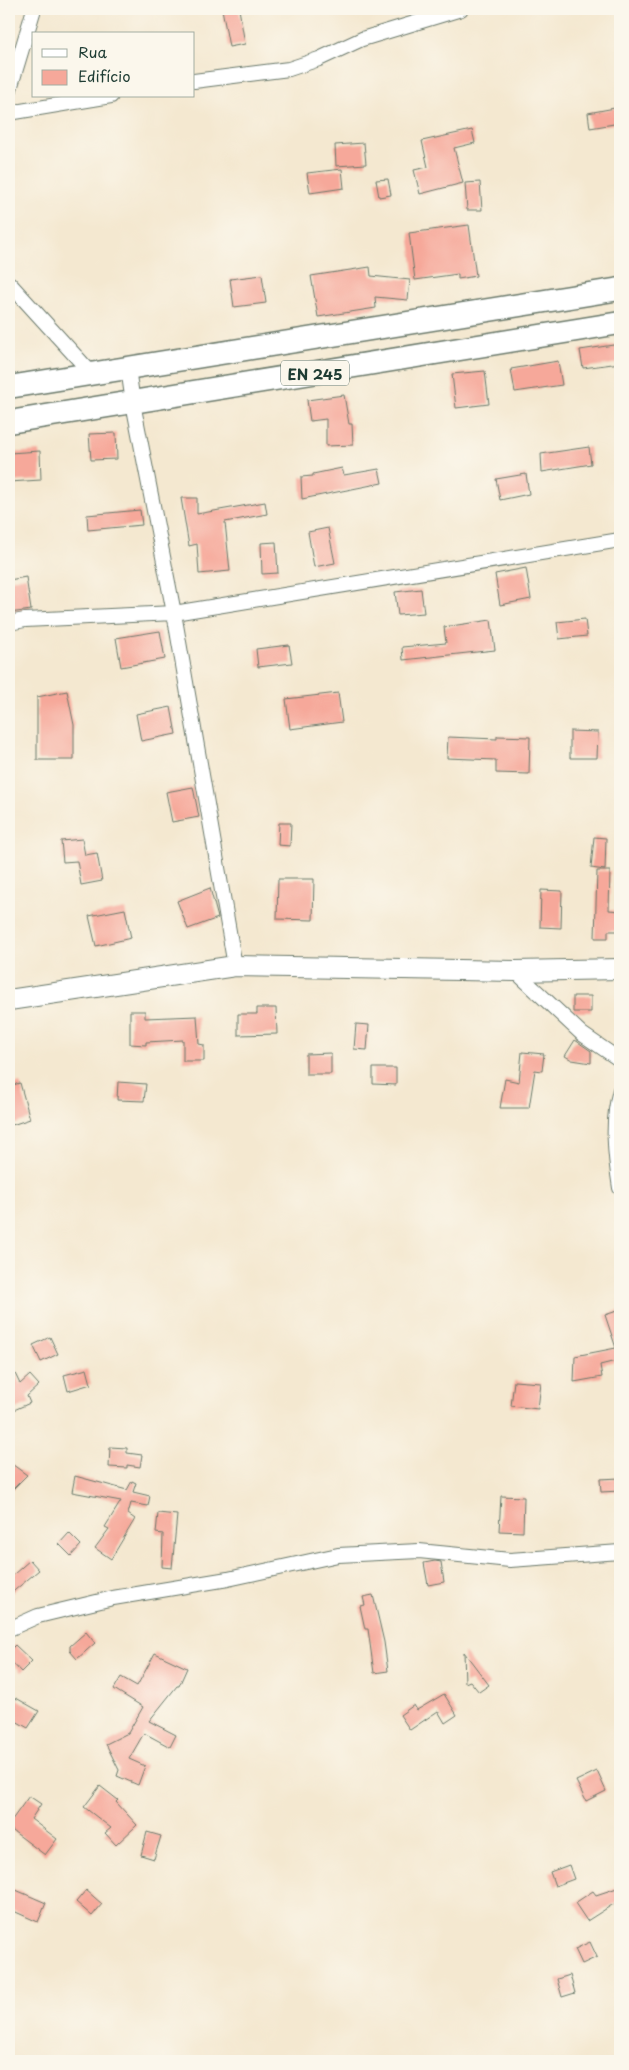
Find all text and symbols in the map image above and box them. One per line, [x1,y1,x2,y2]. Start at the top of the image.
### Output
legend [32,32,195,98]
text: Rua [78,40,107,63]
text: Edifício [78,64,131,87]
road number: EN 245 [281,360,349,386]

